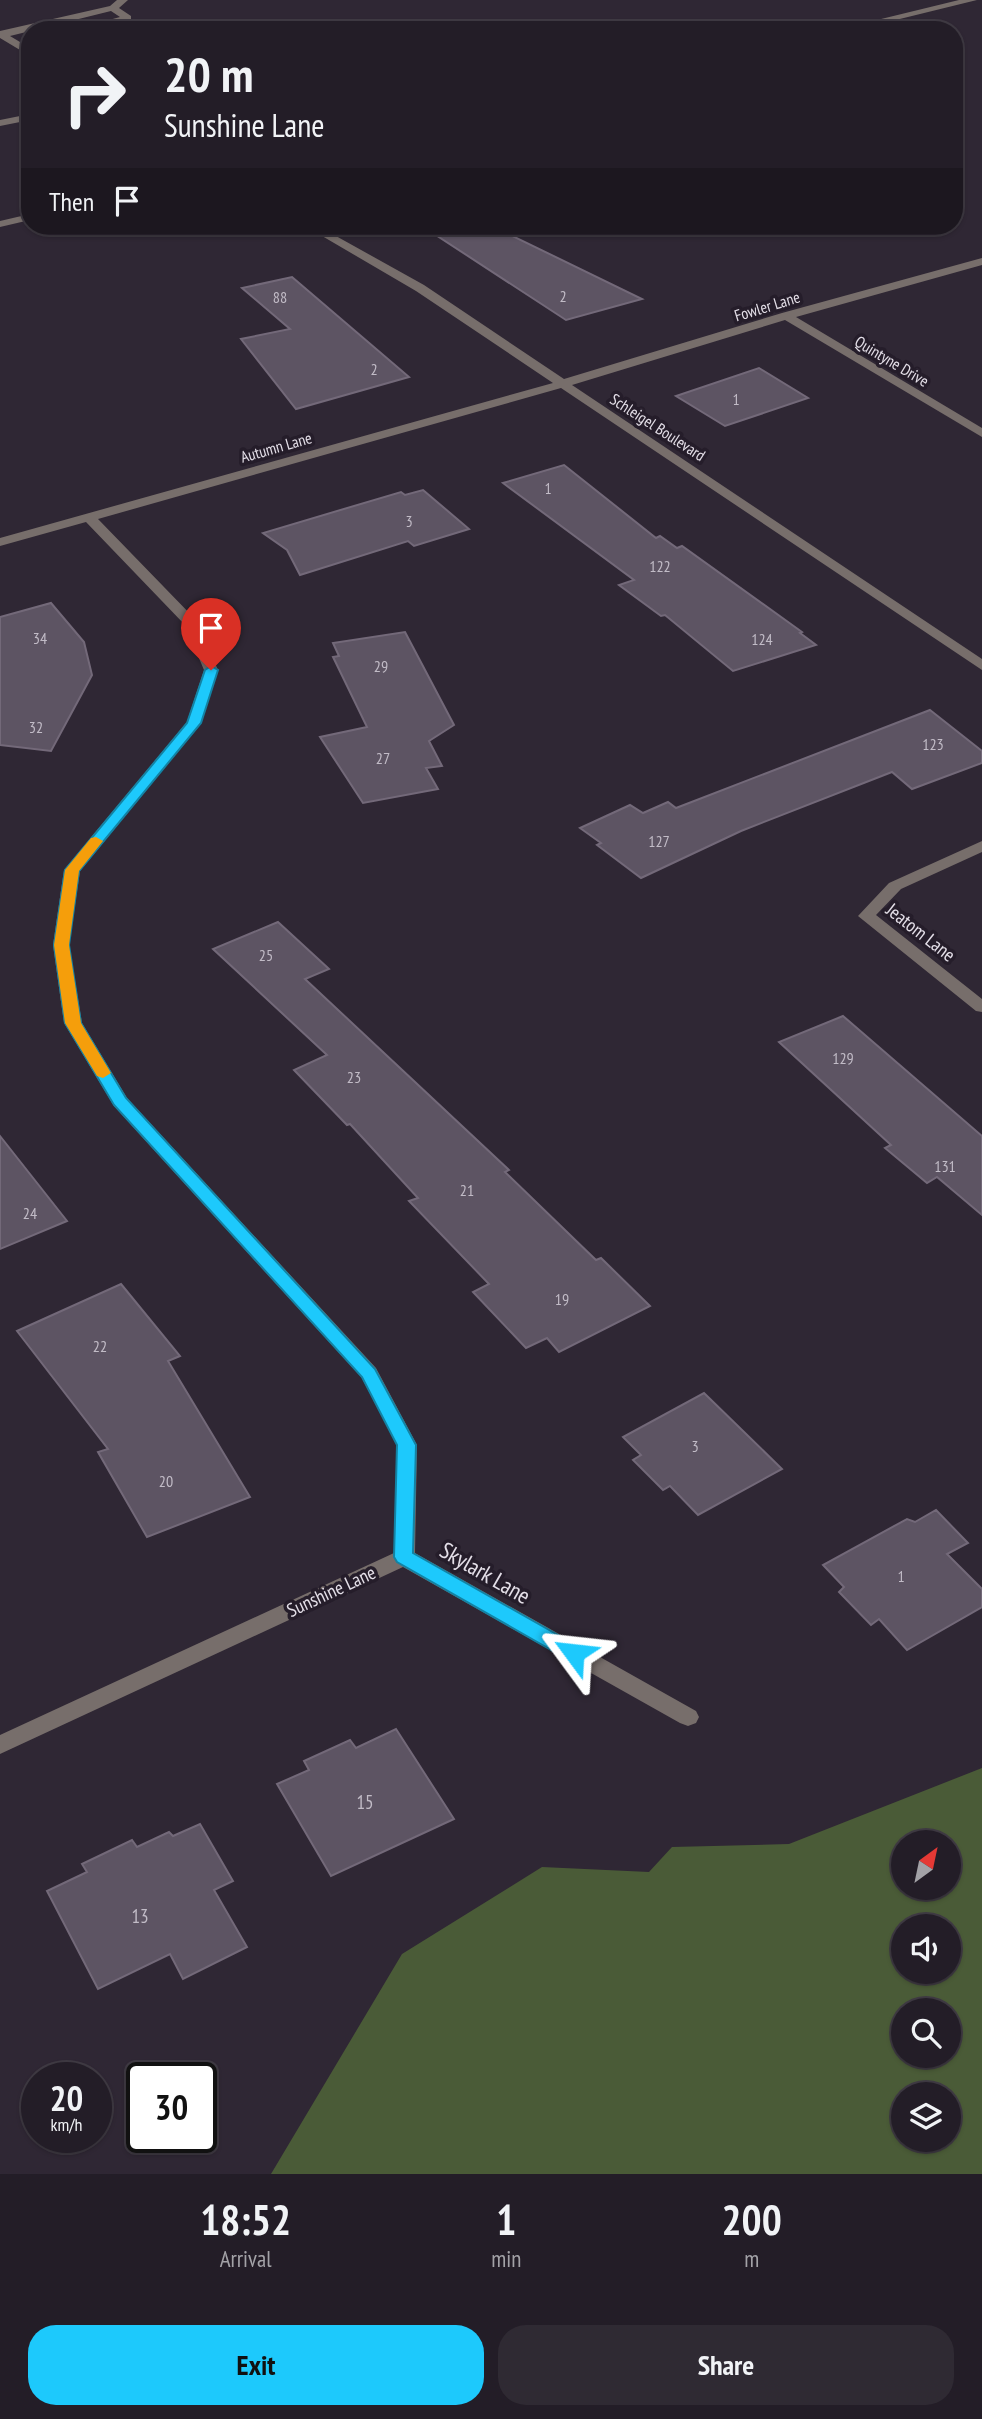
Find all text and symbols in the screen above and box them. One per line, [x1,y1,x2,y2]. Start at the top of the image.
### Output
text: 20 m [164,42,253,106]
icon: right [49,49,140,140]
text: Sunshine Lane [164,104,324,146]
icon: arrive [108,182,146,220]
text: Then [49,185,94,218]
house number: 2 [559,286,567,306]
house number: 88 [273,287,287,307]
street label: Fowler Lane [732,287,802,325]
street label: Quintyne Drive [851,331,933,391]
house number: 2 [370,359,378,379]
street label: Schleigel Boulevard [607,389,709,465]
house number: 1 [732,389,740,409]
street label: Autumn Lane [238,427,314,467]
house number: 1 [544,478,552,498]
house number: 3 [405,511,413,531]
house number: 122 [649,556,671,576]
pin [181,598,241,670]
icon: arrive [192,609,230,647]
house number: 34 [33,628,47,648]
house number: 124 [751,629,773,649]
house number: 29 [374,656,388,676]
house number: 32 [29,717,43,737]
house number: 123 [922,734,944,754]
house number: 27 [376,748,390,768]
house number: 127 [648,831,670,851]
street label: Jeatom Lane [881,897,960,967]
house number: 25 [259,945,273,965]
house number: 129 [832,1048,854,1068]
house number: 23 [347,1067,361,1087]
house number: 131 [934,1156,956,1176]
house number: 21 [460,1180,474,1200]
house number: 24 [23,1203,37,1223]
house number: 19 [555,1289,569,1309]
house number: 22 [93,1336,107,1356]
house number: 3 [691,1436,699,1456]
house number: 20 [159,1471,173,1491]
street label: Skylark Lane [435,1535,536,1610]
street label: Sunshine Lane [283,1560,379,1622]
house number: 1 [897,1566,905,1586]
position arrow [537,1616,611,1690]
house number: 15 [356,1790,374,1814]
north arrow [891,1830,961,1900]
map controls [891,1830,961,2152]
house number: 13 [131,1904,149,1928]
button: sound [891,1914,961,1984]
button: search [891,1998,961,2068]
speed limit sign: 30 [126,2062,217,2153]
text: 20 [50,2075,83,2121]
button: layers [891,2082,961,2152]
text: km/h [51,2113,82,2136]
text: 18:52 [200,2192,291,2247]
text: 1 [496,2192,516,2247]
text: 200 [722,2192,782,2247]
text: Arrival [220,2244,272,2273]
text: min [491,2244,521,2273]
text: m [744,2244,759,2273]
button: Exit [28,2325,484,2405]
button: Share [498,2325,954,2405]

